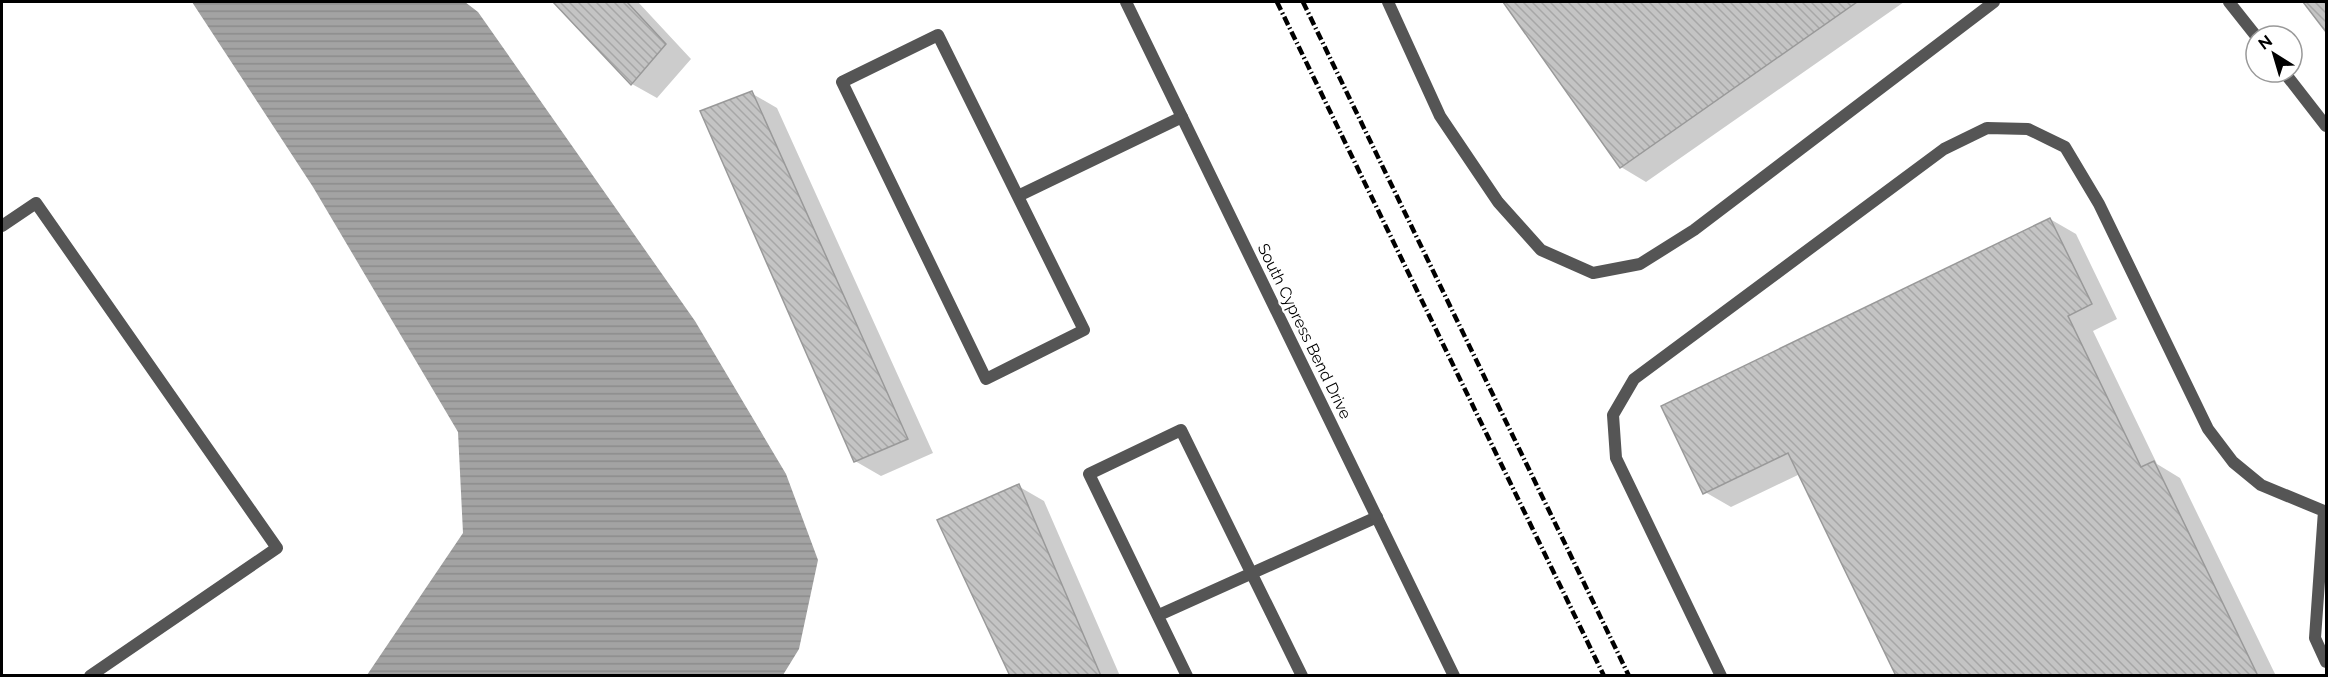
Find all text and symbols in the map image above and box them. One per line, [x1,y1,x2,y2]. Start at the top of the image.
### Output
north arrow [2244,24,2304,84]
text: N [2255,31,2276,54]
street label: South Cypress Bend Drive [1254,240,1355,422]

